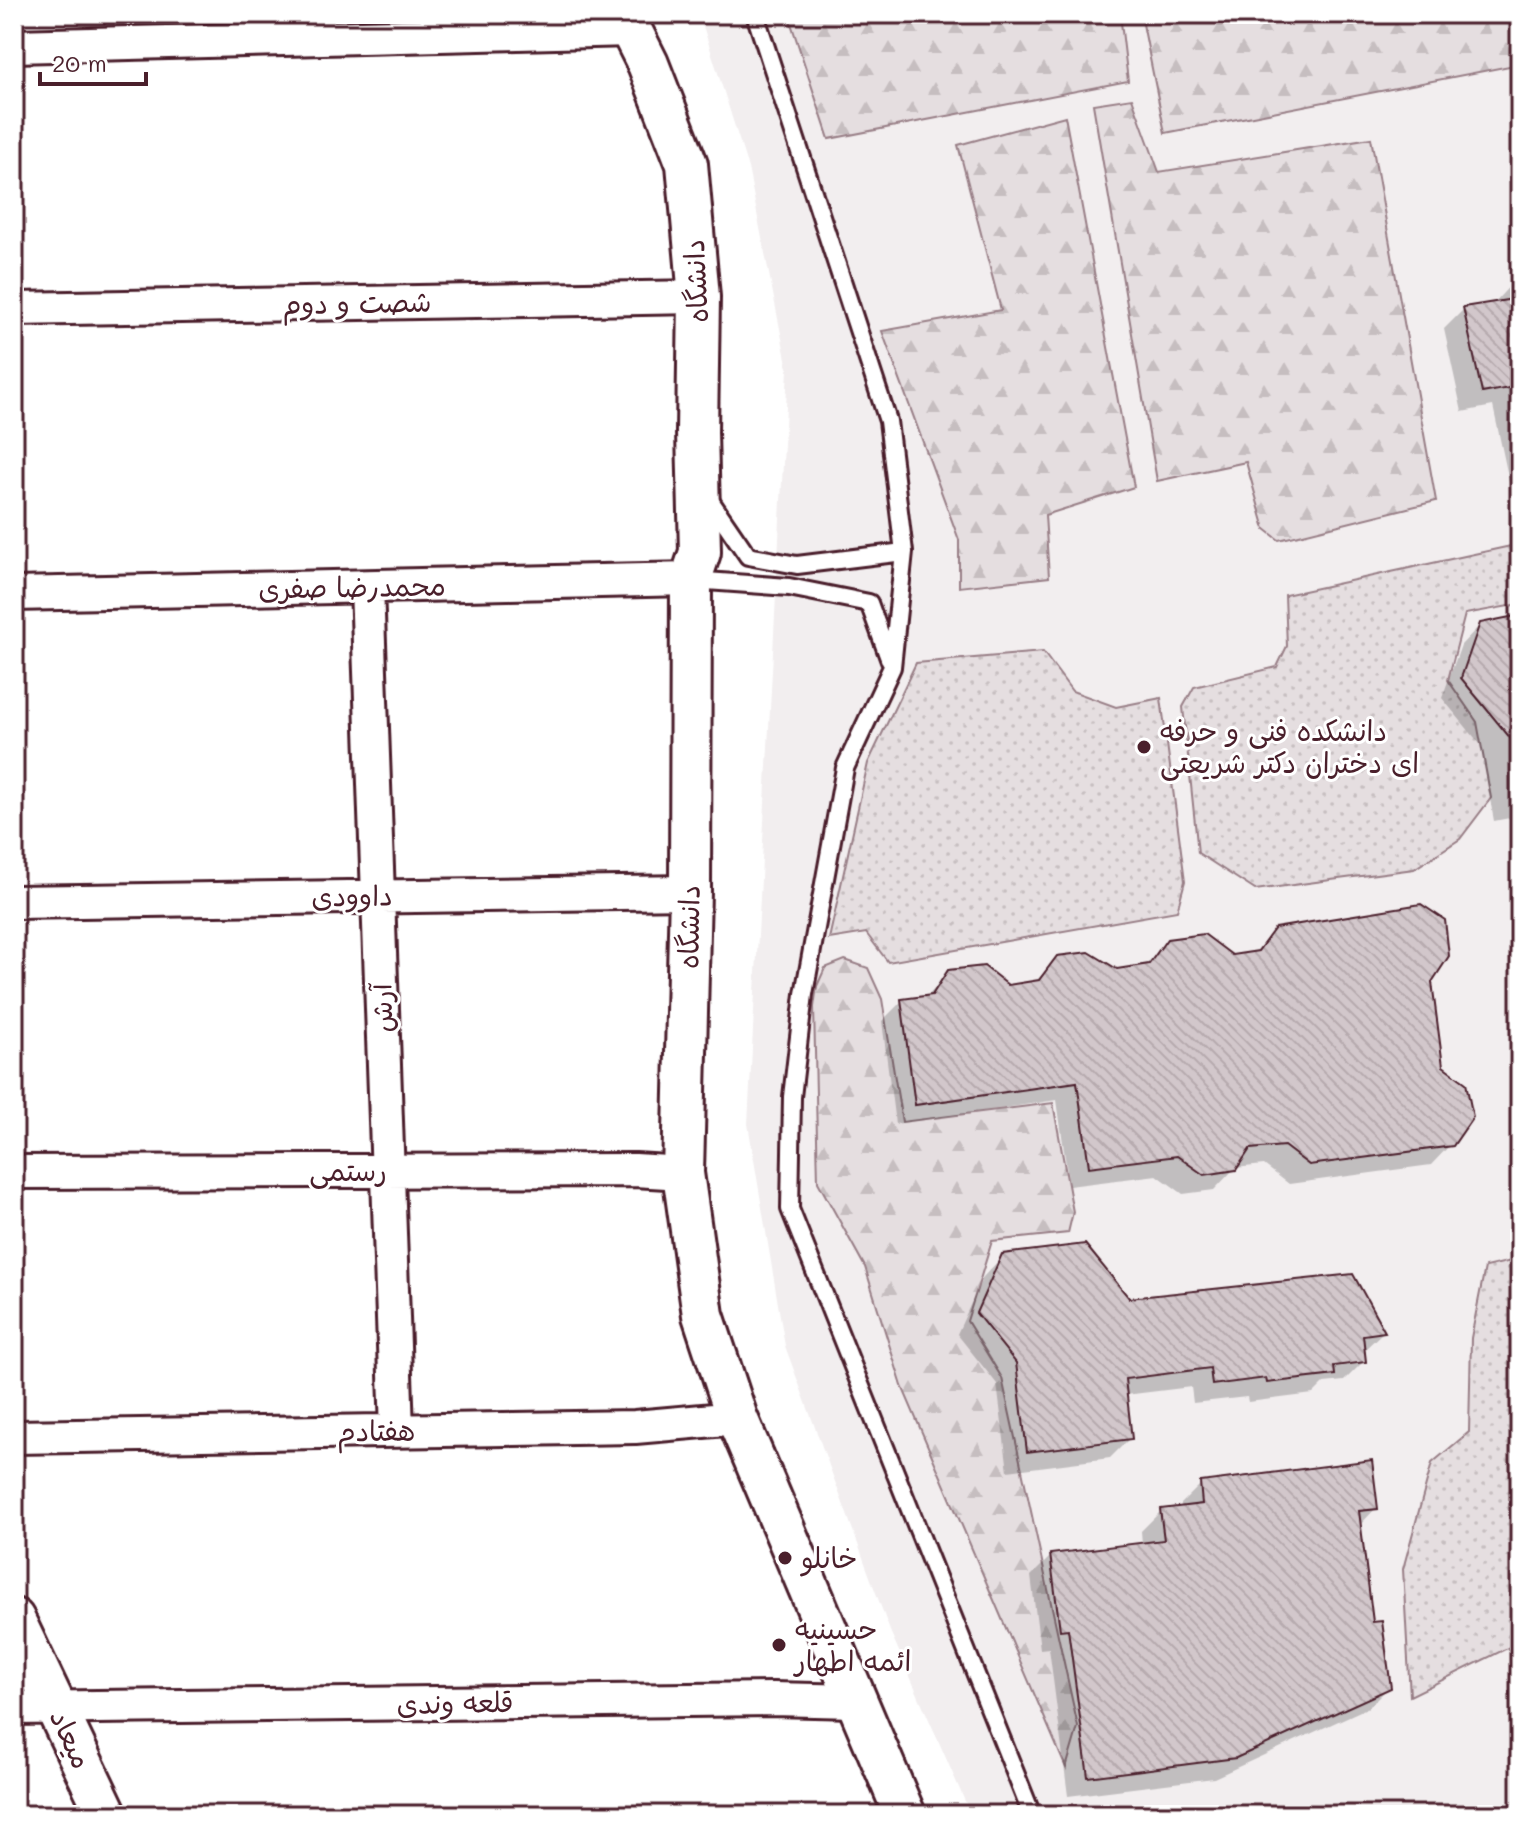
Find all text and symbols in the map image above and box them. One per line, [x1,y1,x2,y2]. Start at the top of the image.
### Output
scale bar [40,36,146,86]
text: 20 m [52,47,107,78]
street label: دانشگاه [675,238,715,324]
street label: شصت و دوم [282,283,432,326]
street label: محمدرضا صفری [258,566,446,606]
place label: دانشکده فنی و حرفه ای دختران دکتر شریعتی [1160,712,1419,781]
marker: دانشکده فنی و حرفه ای دختران دکتر شریعتی [1135,738,1153,756]
street label: داوودی [311,876,393,914]
street label: دانشگاه [669,885,707,969]
street label: آرش [362,982,400,1033]
street label: رستمی [309,1152,387,1189]
street label: هفتادم [336,1411,416,1454]
place label: خانلو [800,1539,858,1577]
marker: خانلو [776,1549,794,1567]
place label: حسینیه ائمه اطهار [793,1610,911,1678]
marker: حسینیه ائمه اطهار [770,1636,788,1654]
street label: قلعه وندی [396,1683,514,1721]
street label: میعاد [43,1703,101,1774]

